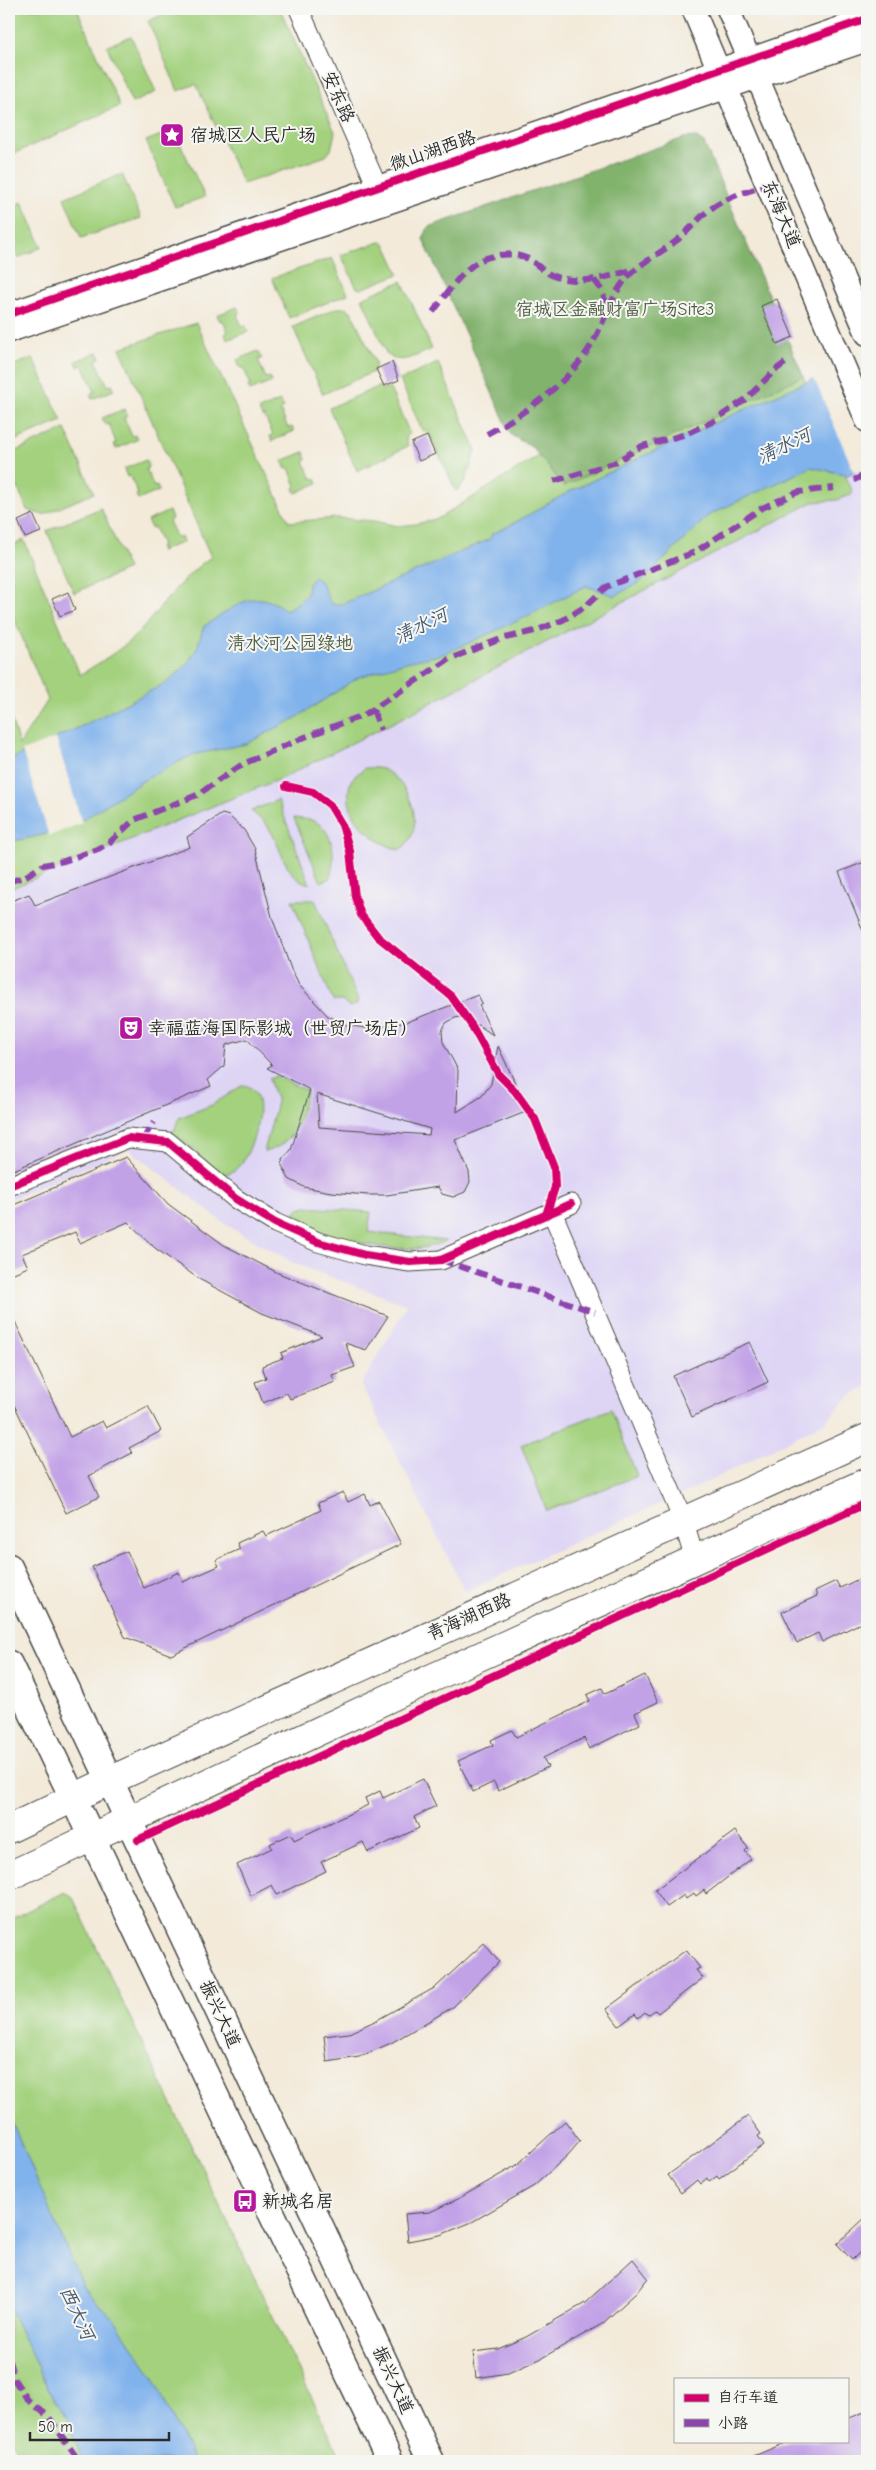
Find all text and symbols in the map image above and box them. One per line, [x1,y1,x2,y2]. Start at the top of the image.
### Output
street label: 安东路 [317,68,359,126]
place icon: 宿城区人民广场 [159,122,185,148]
place label: 宿城区人民广场 [190,125,316,146]
street label: 微山湖西路 [387,126,479,176]
street label: 东海大道 [757,177,805,251]
park label: 宿城区金融财富广场Site3 [516,299,714,320]
water label: 清水河 [754,422,817,468]
water label: 清水河 [391,602,454,648]
park label: 清水河公园绿地 [227,633,353,654]
theatre icon: 幸福蓝海国际影城（世贸广场店） [118,1015,144,1041]
place label: 幸福蓝海国际影城（世贸广场店） [148,1018,418,1039]
street label: 青海湖西路 [424,1589,514,1645]
street label: 振兴大道 [195,1977,245,2051]
bus stop icon: 新城名居 [232,2188,258,2214]
place label: 新城名居 [262,2191,334,2212]
water label: 西大河 [55,2283,100,2346]
street label: 振兴大道 [368,2343,418,2417]
legend [674,2378,848,2442]
text: 自行车道 [718,2388,778,2406]
scale bar [30,2410,169,2442]
text: 小路 [718,2414,748,2432]
text: 50 m [38,2418,73,2436]

